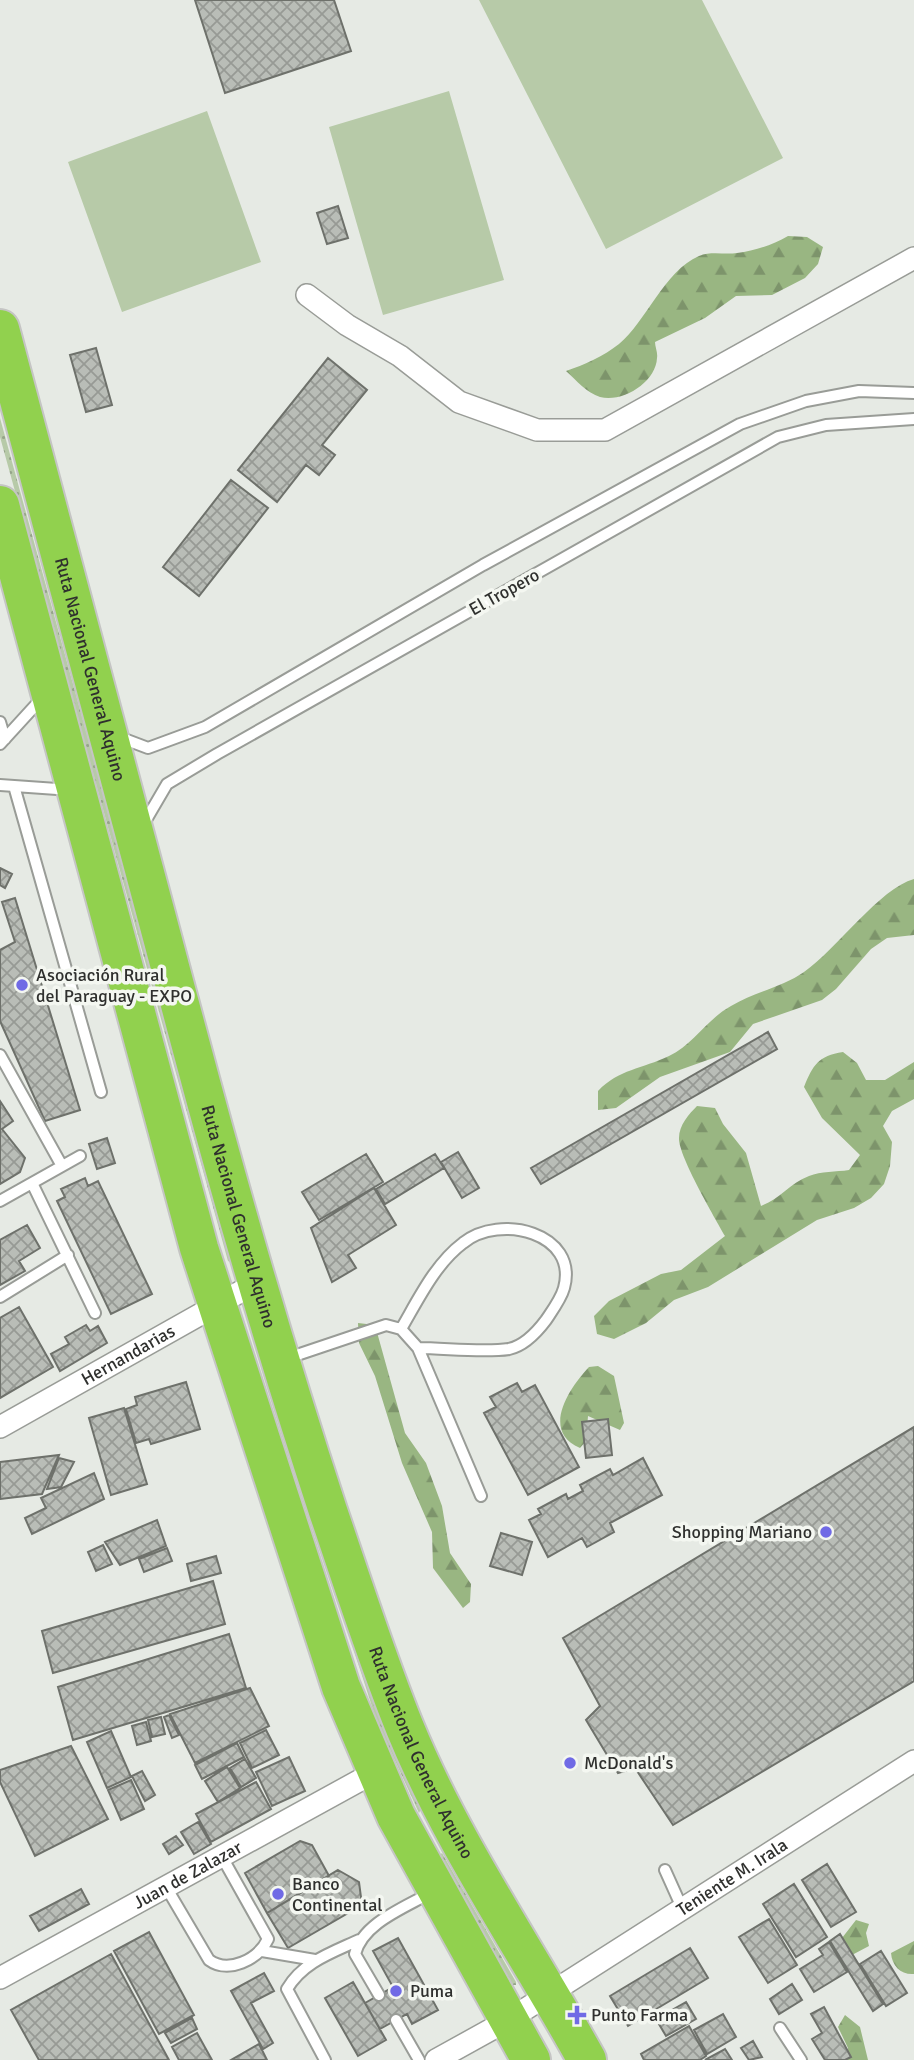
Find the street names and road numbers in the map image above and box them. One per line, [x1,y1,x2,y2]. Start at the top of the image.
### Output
street label: Ruta Nacional General Aquino [50,555,131,784]
street label: El Tropero [465,564,543,620]
street label: Ruta Nacional General Aquino [196,1103,281,1331]
street label: Hernandarias [77,1320,179,1390]
street label: Ruta Nacional General Aquino [364,1643,478,1863]
street label: Teniente M. Irala [672,1834,792,1921]
street label: Juan de Zalazar [129,1836,246,1914]

